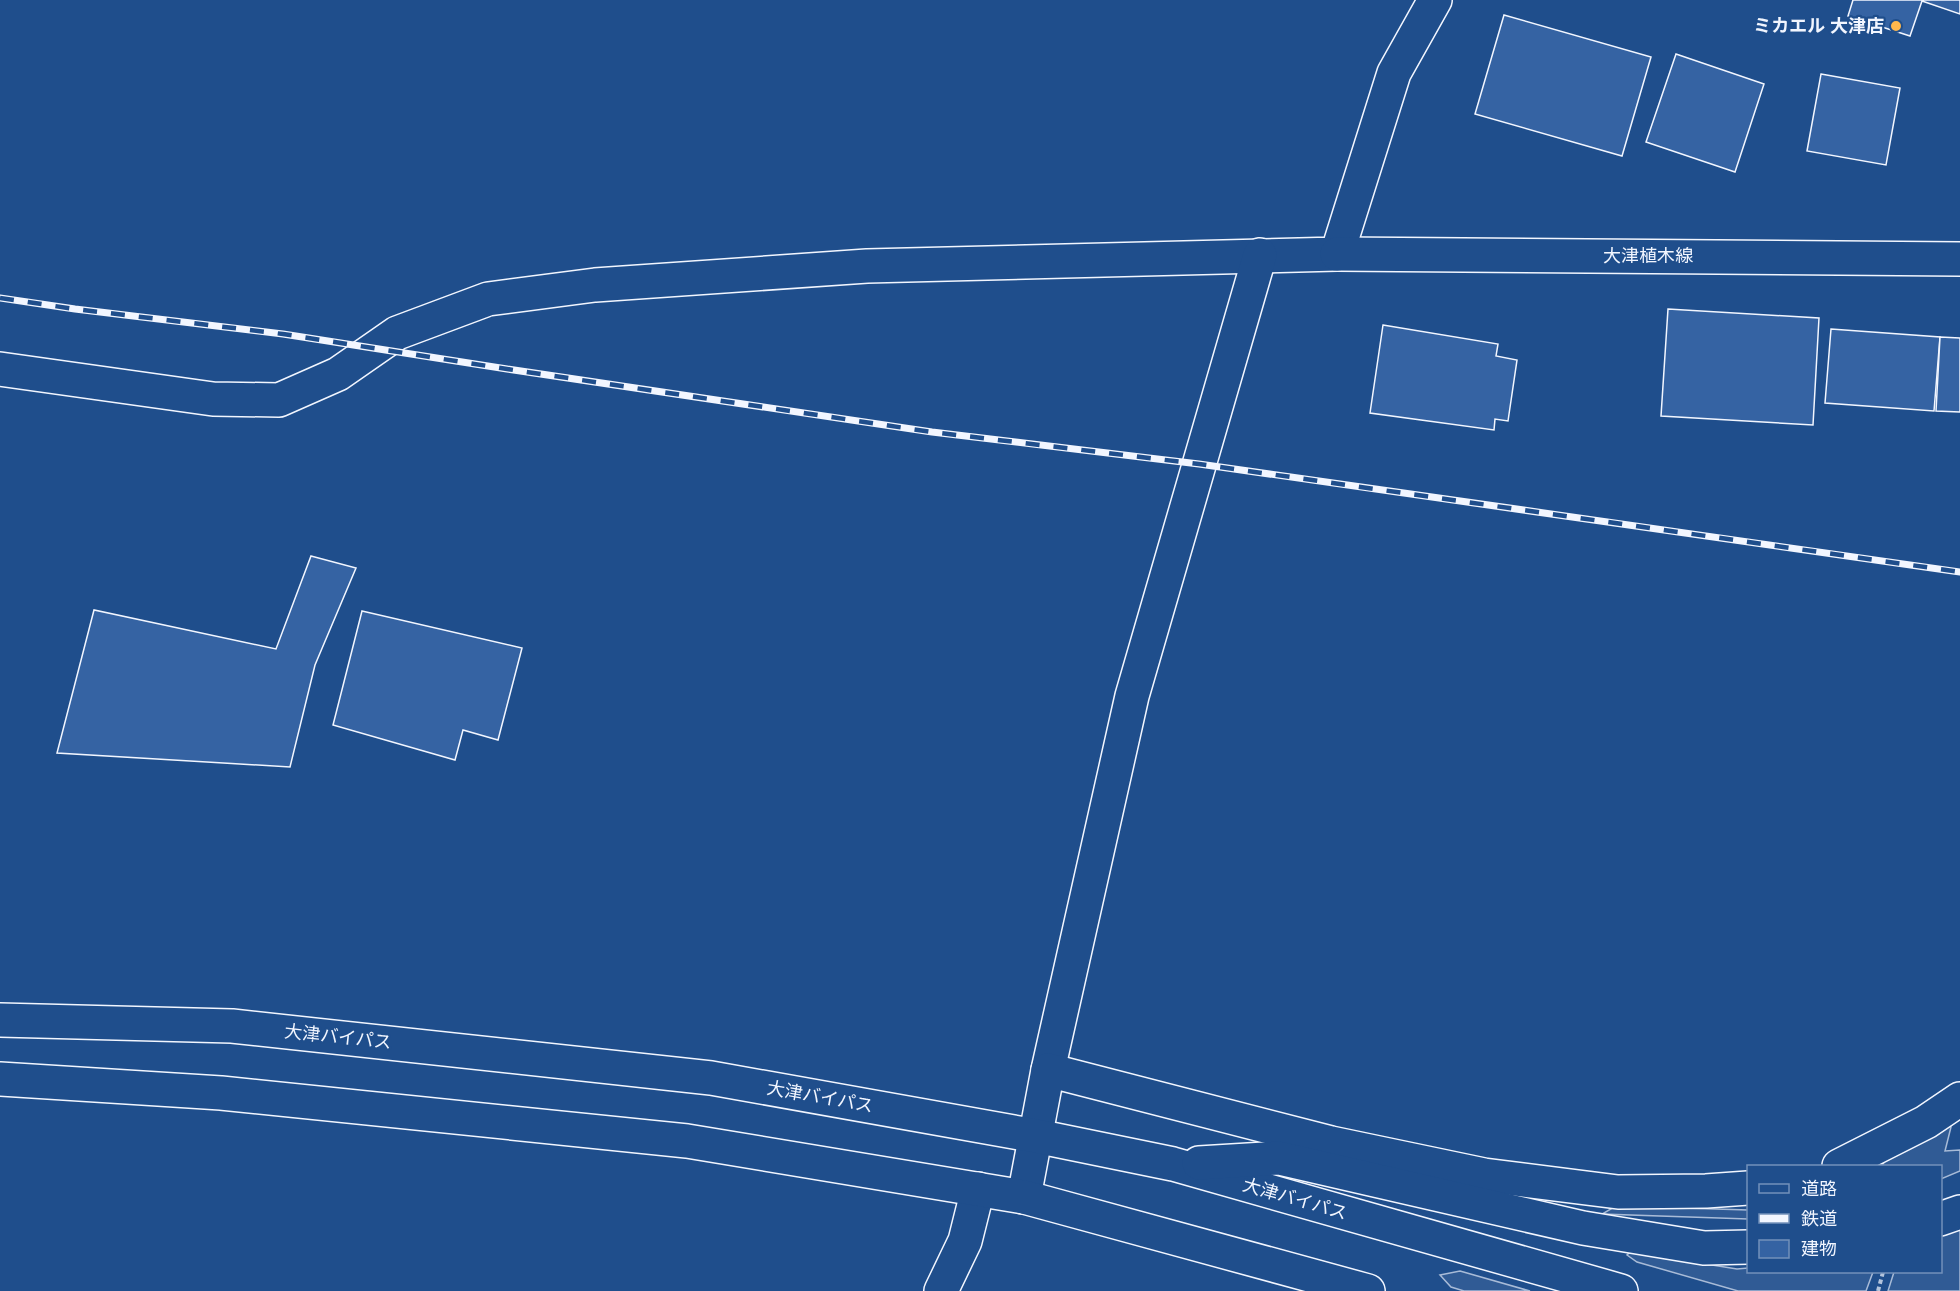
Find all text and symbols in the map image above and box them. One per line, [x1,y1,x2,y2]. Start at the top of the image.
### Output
place label: ミカエル 大津店 [1753,14,1884,38]
marker: ミカエル 大津店 [1889,19,1903,33]
street label: 大津植木線 [1603,244,1693,268]
street label: 大津バイパス [283,1019,393,1055]
street label: 大津バイパス [765,1076,875,1118]
legend [1747,1165,1942,1273]
street label: 大津バイパス [1240,1173,1350,1225]
text: 道路 [1801,1177,1837,1201]
text: 鉄道 [1801,1207,1837,1231]
text: 建物 [1801,1237,1837,1261]

